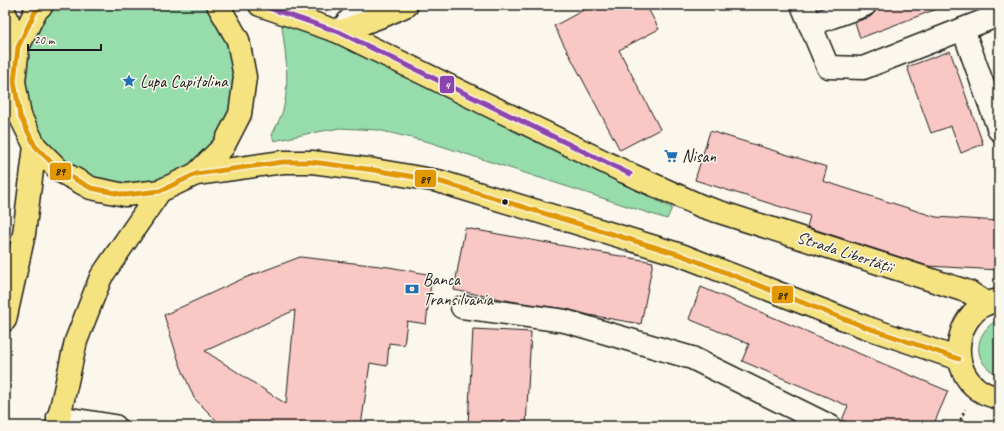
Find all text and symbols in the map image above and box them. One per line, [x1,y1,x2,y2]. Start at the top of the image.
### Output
scale bar [28,26,101,52]
text: 20 m [34,32,56,48]
place label: Lupa Capitolina [140,71,229,92]
place icon: Lupa Capitolina [121,73,137,89]
line badge: 4 [439,75,455,94]
text: 4 [445,78,452,92]
place label: Nisan [682,146,716,167]
supermarket icon: Nisan [663,148,679,164]
line badge: 89 [49,162,72,181]
text: 89 [55,164,66,178]
line badge: 89 [414,169,437,188]
text: 89 [420,172,431,186]
unlabelled marker [500,197,510,207]
street label: Strada Libertății [794,227,897,278]
place label: Banca Transilvania [423,269,494,310]
bank icon: Banca Transilvania [404,281,420,297]
line badge: 89 [771,285,794,304]
text: 89 [777,288,788,302]

